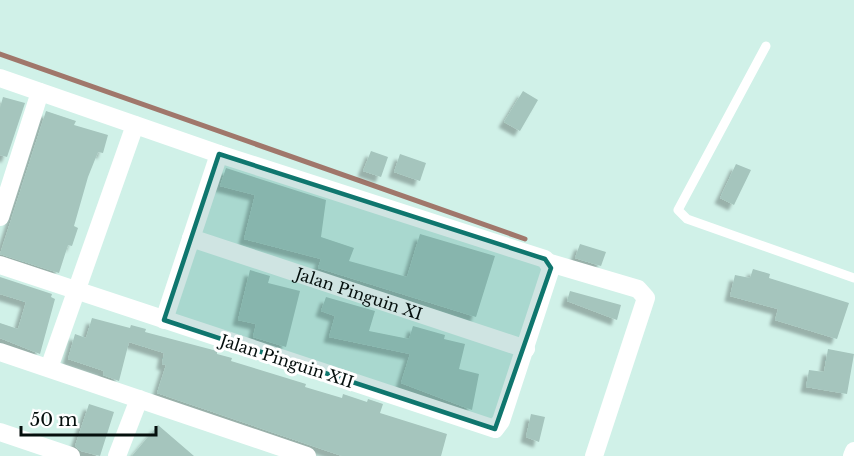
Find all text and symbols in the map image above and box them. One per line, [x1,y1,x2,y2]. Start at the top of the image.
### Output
street label: Jalan Pinguin XI [291,263,425,324]
street label: Jalan Pinguin XII [216,329,356,392]
scale bar [21,399,156,437]
text: 50 m [30,409,78,431]

